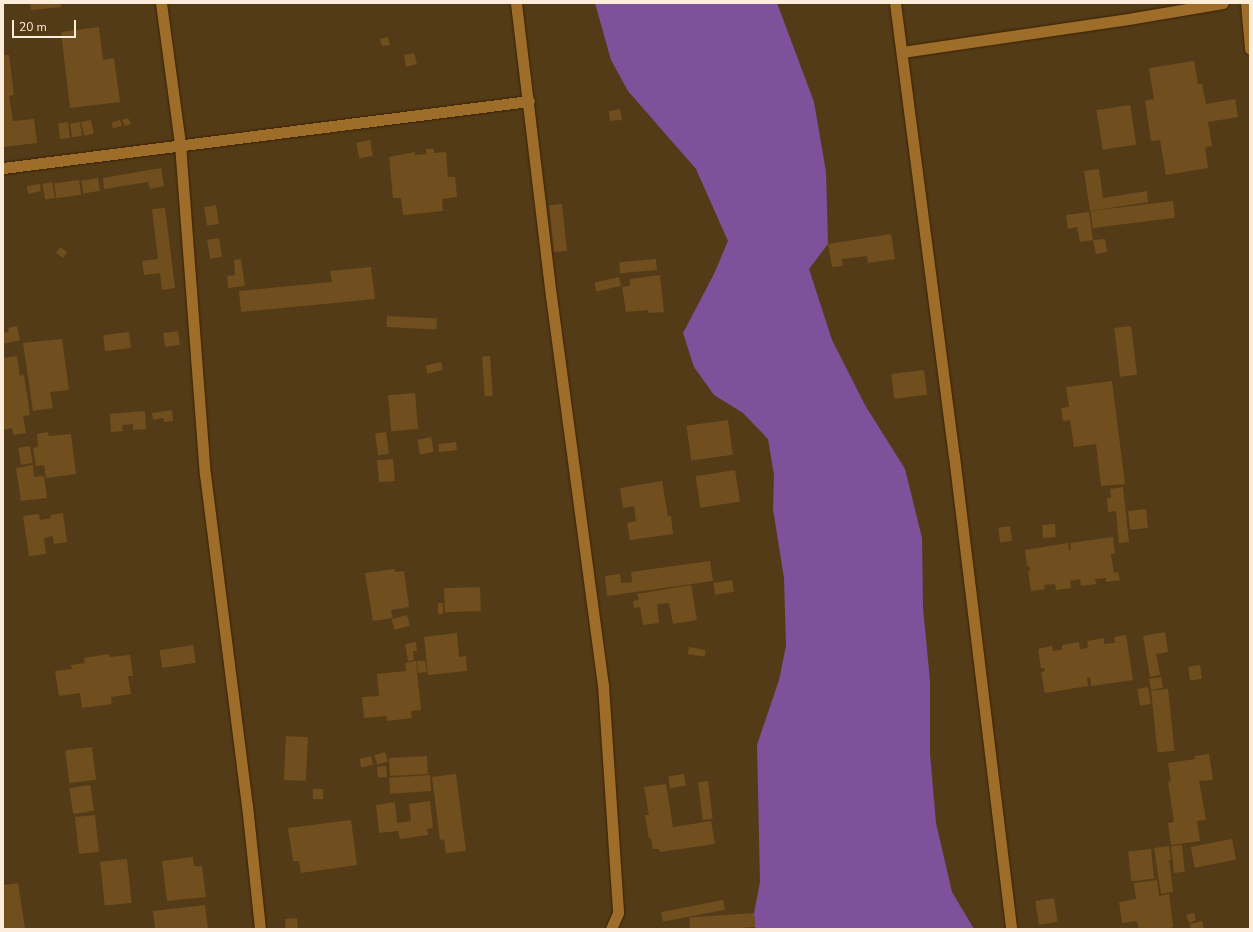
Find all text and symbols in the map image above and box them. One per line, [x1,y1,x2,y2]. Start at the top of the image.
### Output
scale bar [14,12,78,38]
text: 20 m [19,19,47,35]

